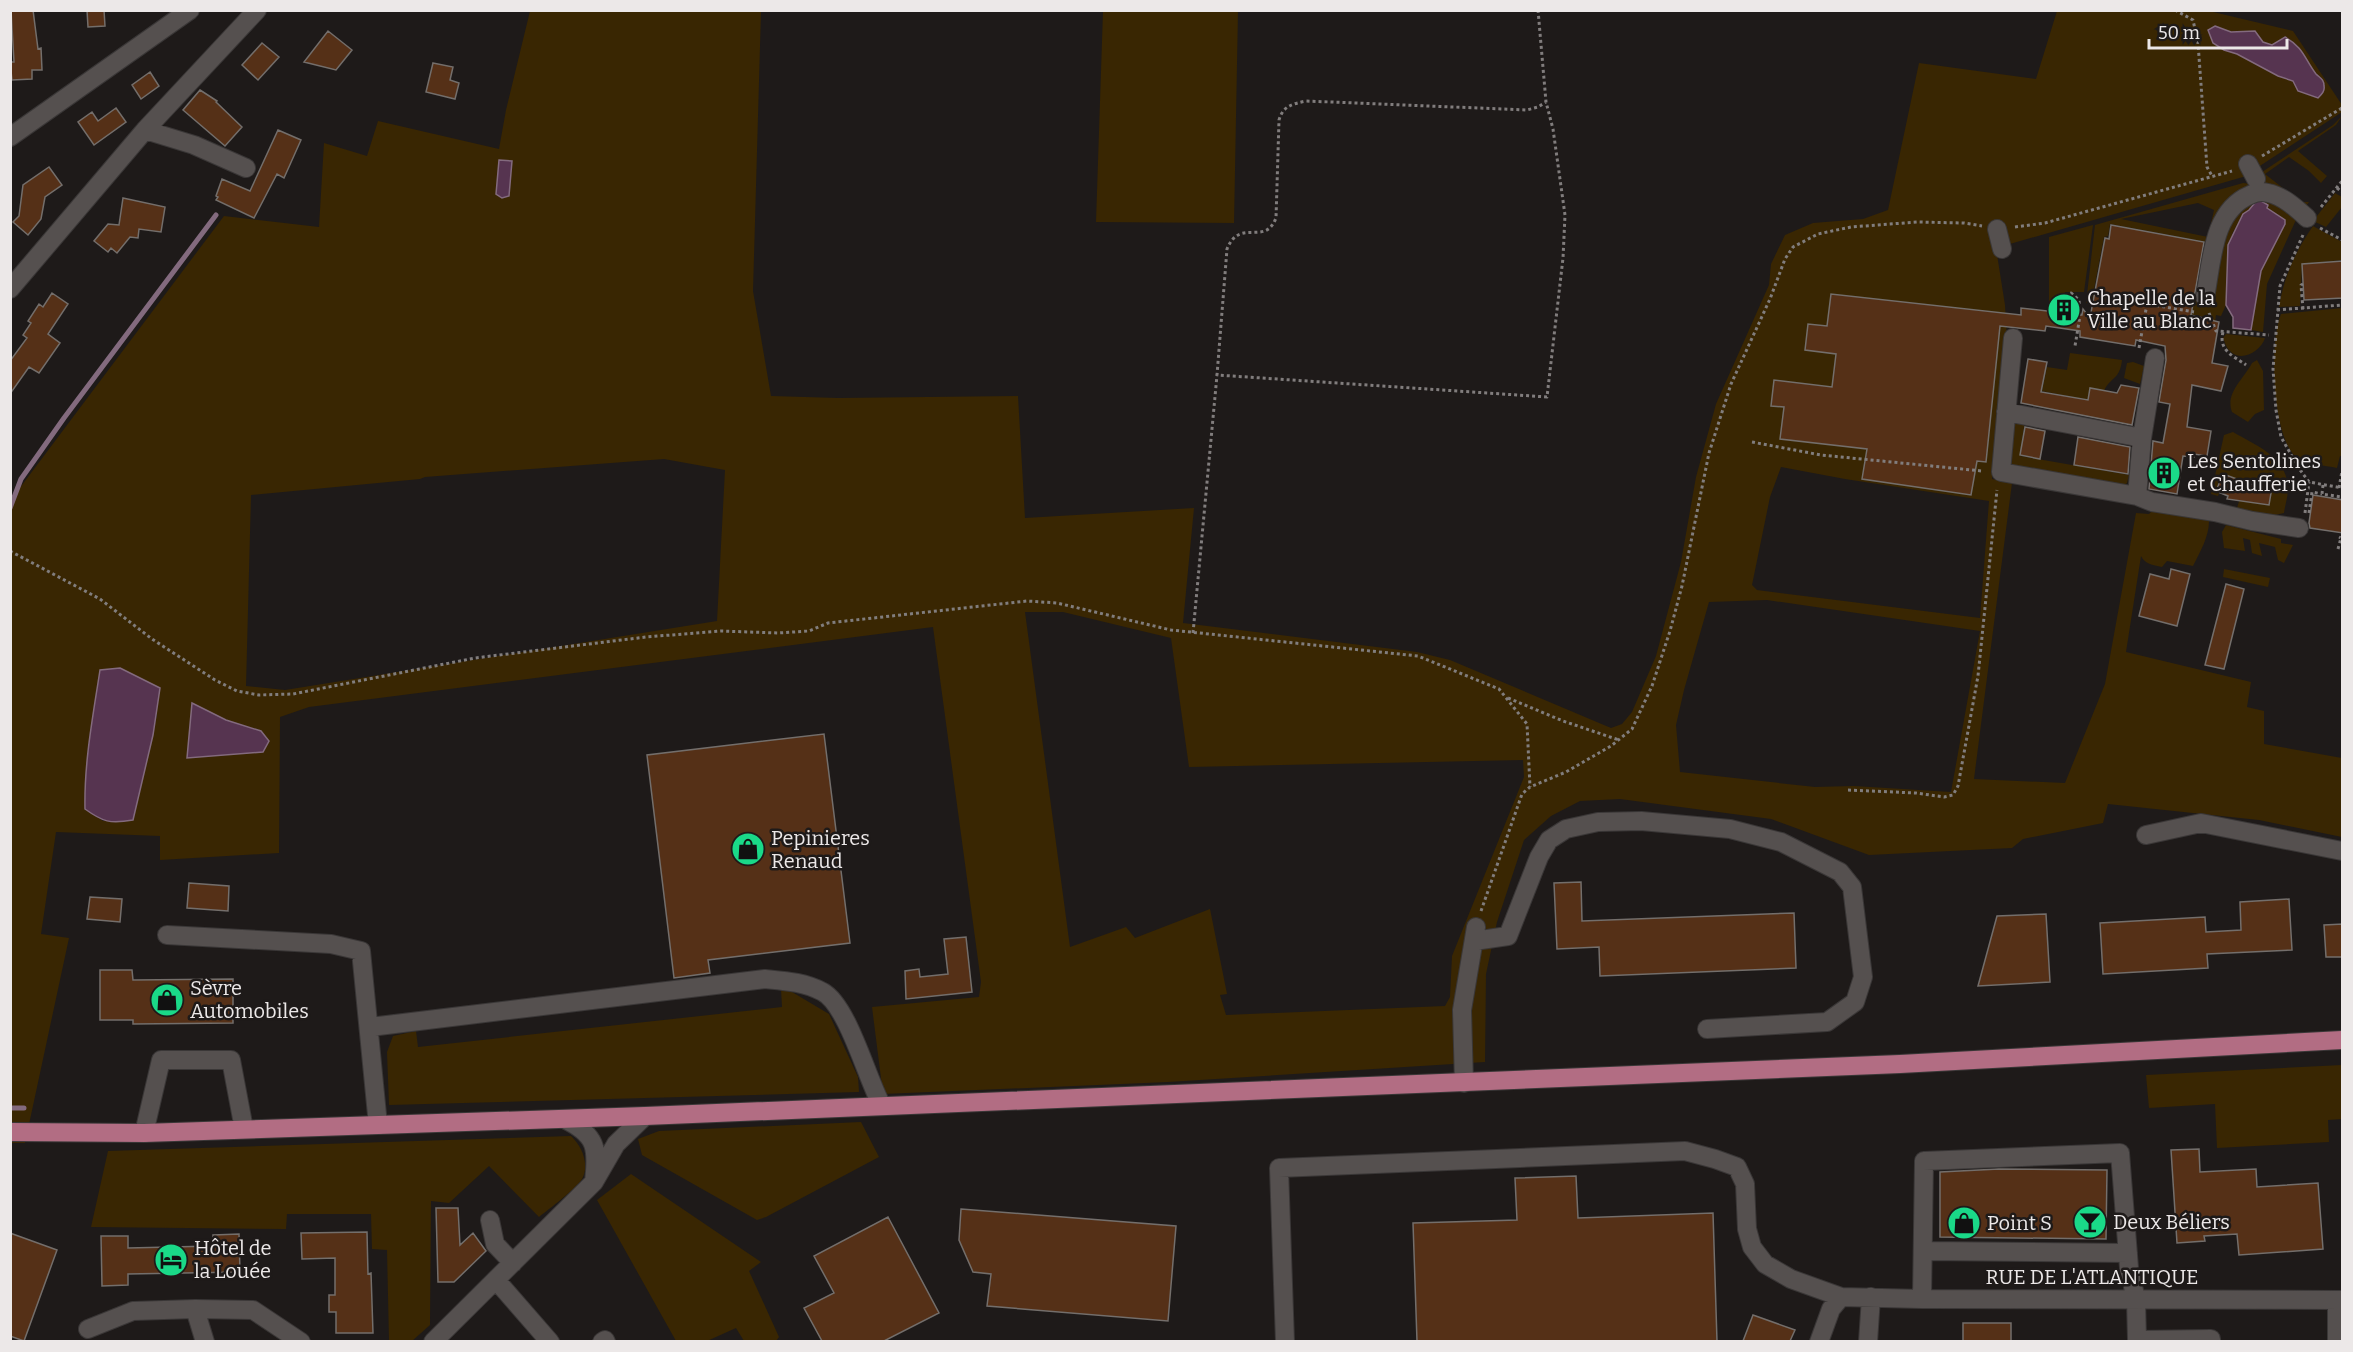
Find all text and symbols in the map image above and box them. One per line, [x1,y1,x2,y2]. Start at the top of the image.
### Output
scale bar [2149,12,2287,50]
text: 50 m [2158,22,2200,44]
place label: Chapelle de la Ville au Blanc [2087,286,2215,333]
building icon: Chapelle de la Ville au Blanc [2046,292,2082,328]
place label: Les Sentolines et Chaufferie [2187,449,2321,496]
building icon: Les Sentolines et Chaufferie [2146,455,2182,491]
place label: Pepinieres Renaud [771,826,870,873]
shop icon: Pepinieres Renaud [730,831,766,867]
place label: Sèvre Automobiles [190,976,309,1023]
shop icon: Sèvre Automobiles [149,982,185,1018]
bar icon: Deux Béliers [2072,1204,2108,1240]
shop icon: Point S [1946,1205,1982,1241]
place label: Deux Béliers [2113,1210,2230,1234]
place label: Point S [1987,1211,2052,1235]
place label: Hôtel de la Louée [194,1236,272,1283]
hotel icon: Hôtel de la Louée [153,1242,189,1278]
street label: RUE DE L'ATLANTIQUE [1986,1265,2198,1289]

